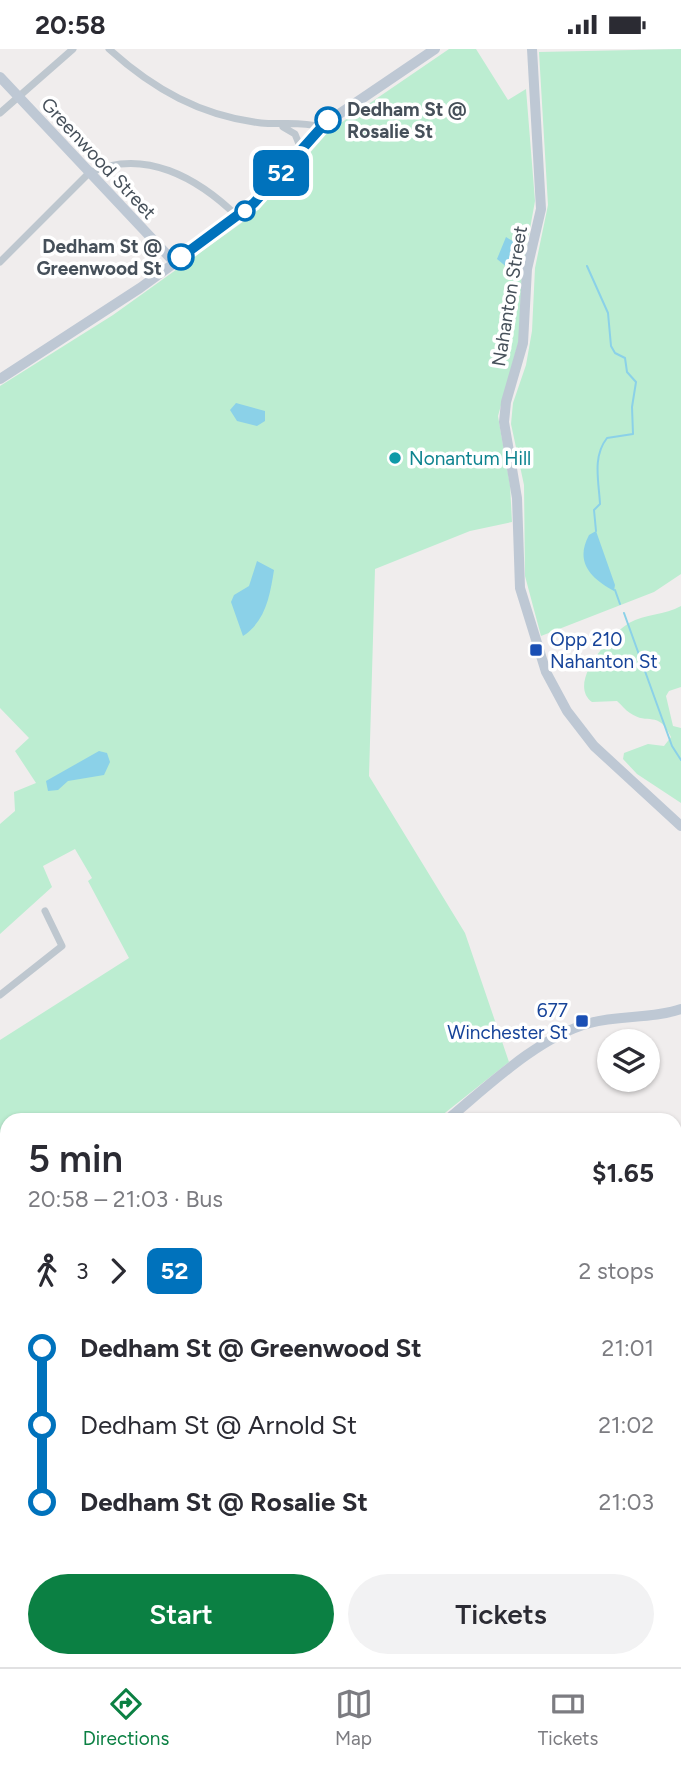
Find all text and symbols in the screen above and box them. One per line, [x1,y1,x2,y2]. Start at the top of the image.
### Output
text: 20:58 [35,9,106,41]
street label: Greenwood Street [36,93,161,224]
place label: Dedham St @ Rosalie St [347,98,467,143]
marker: Dedham St @ Rosalie St [315,107,341,133]
line badge: 52 [250,150,312,196]
text: 52 [267,158,295,187]
unlabelled marker [235,201,255,221]
street label: Nahanton Street [487,224,532,368]
place label: Dedham St @ Greenwood St [36,235,162,280]
marker: Dedham St @ Greenwood St [168,244,194,270]
place label: Nonantum Hill [409,447,531,470]
marker: Nonantum Hill [387,450,403,466]
place label: Opp 210 Nahanton St [550,628,658,673]
marker: Opp 210 Nahanton St [528,642,544,658]
place label: 677 Winchester St [447,999,568,1044]
marker: 677 Winchester St [574,1013,590,1029]
map controls [597,1029,660,1092]
button: layers [597,1029,660,1092]
text: 5 min [28,1136,123,1182]
text: $1.65 [592,1157,654,1189]
text: 20:58 – 21:03 · Bus [28,1185,223,1213]
icon: walk [28,1252,66,1290]
icon: forward [99,1252,137,1290]
text: 52 [161,1256,188,1285]
text: 3 [76,1257,89,1285]
text: 2 stops [578,1257,654,1285]
text: Dedham St @ Greenwood St [80,1332,422,1364]
text: 21:01 [602,1334,654,1362]
text: Dedham St @ Arnold St [80,1409,357,1441]
text: 21:02 [598,1411,654,1439]
text: Dedham St @ Rosalie St [80,1486,368,1518]
text: 21:03 [599,1488,654,1516]
button: Start [28,1574,334,1654]
button: Tickets [348,1574,654,1654]
tab: Directions [83,1685,169,1750]
tab: Map [335,1685,373,1750]
tab: Tickets [538,1685,598,1750]

